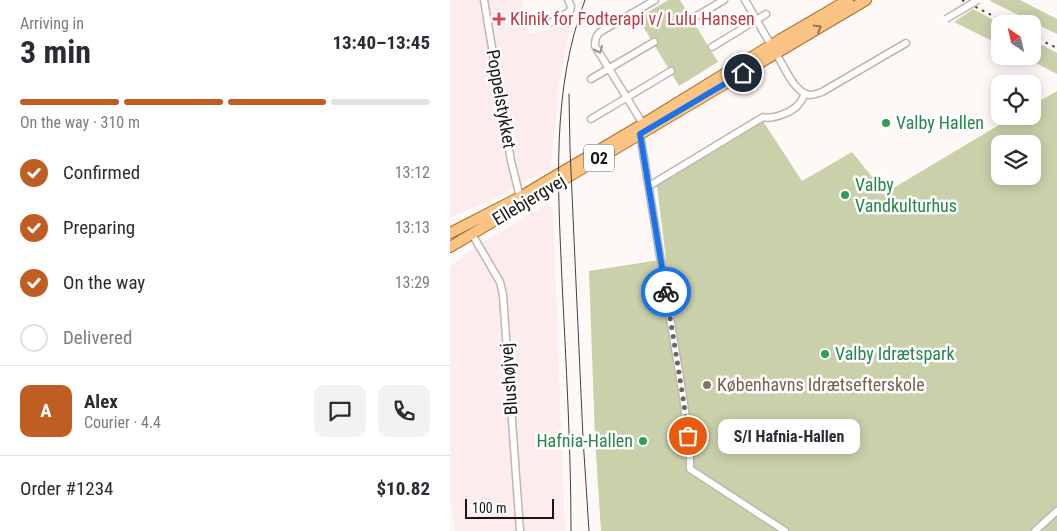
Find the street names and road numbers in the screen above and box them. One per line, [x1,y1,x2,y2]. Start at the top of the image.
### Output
street label: Poppelstykket [482,48,521,150]
road number: O2 [584,144,614,172]
street label: Ellebjergvej [489,170,569,229]
street label: Blushøjvej [495,342,522,416]

